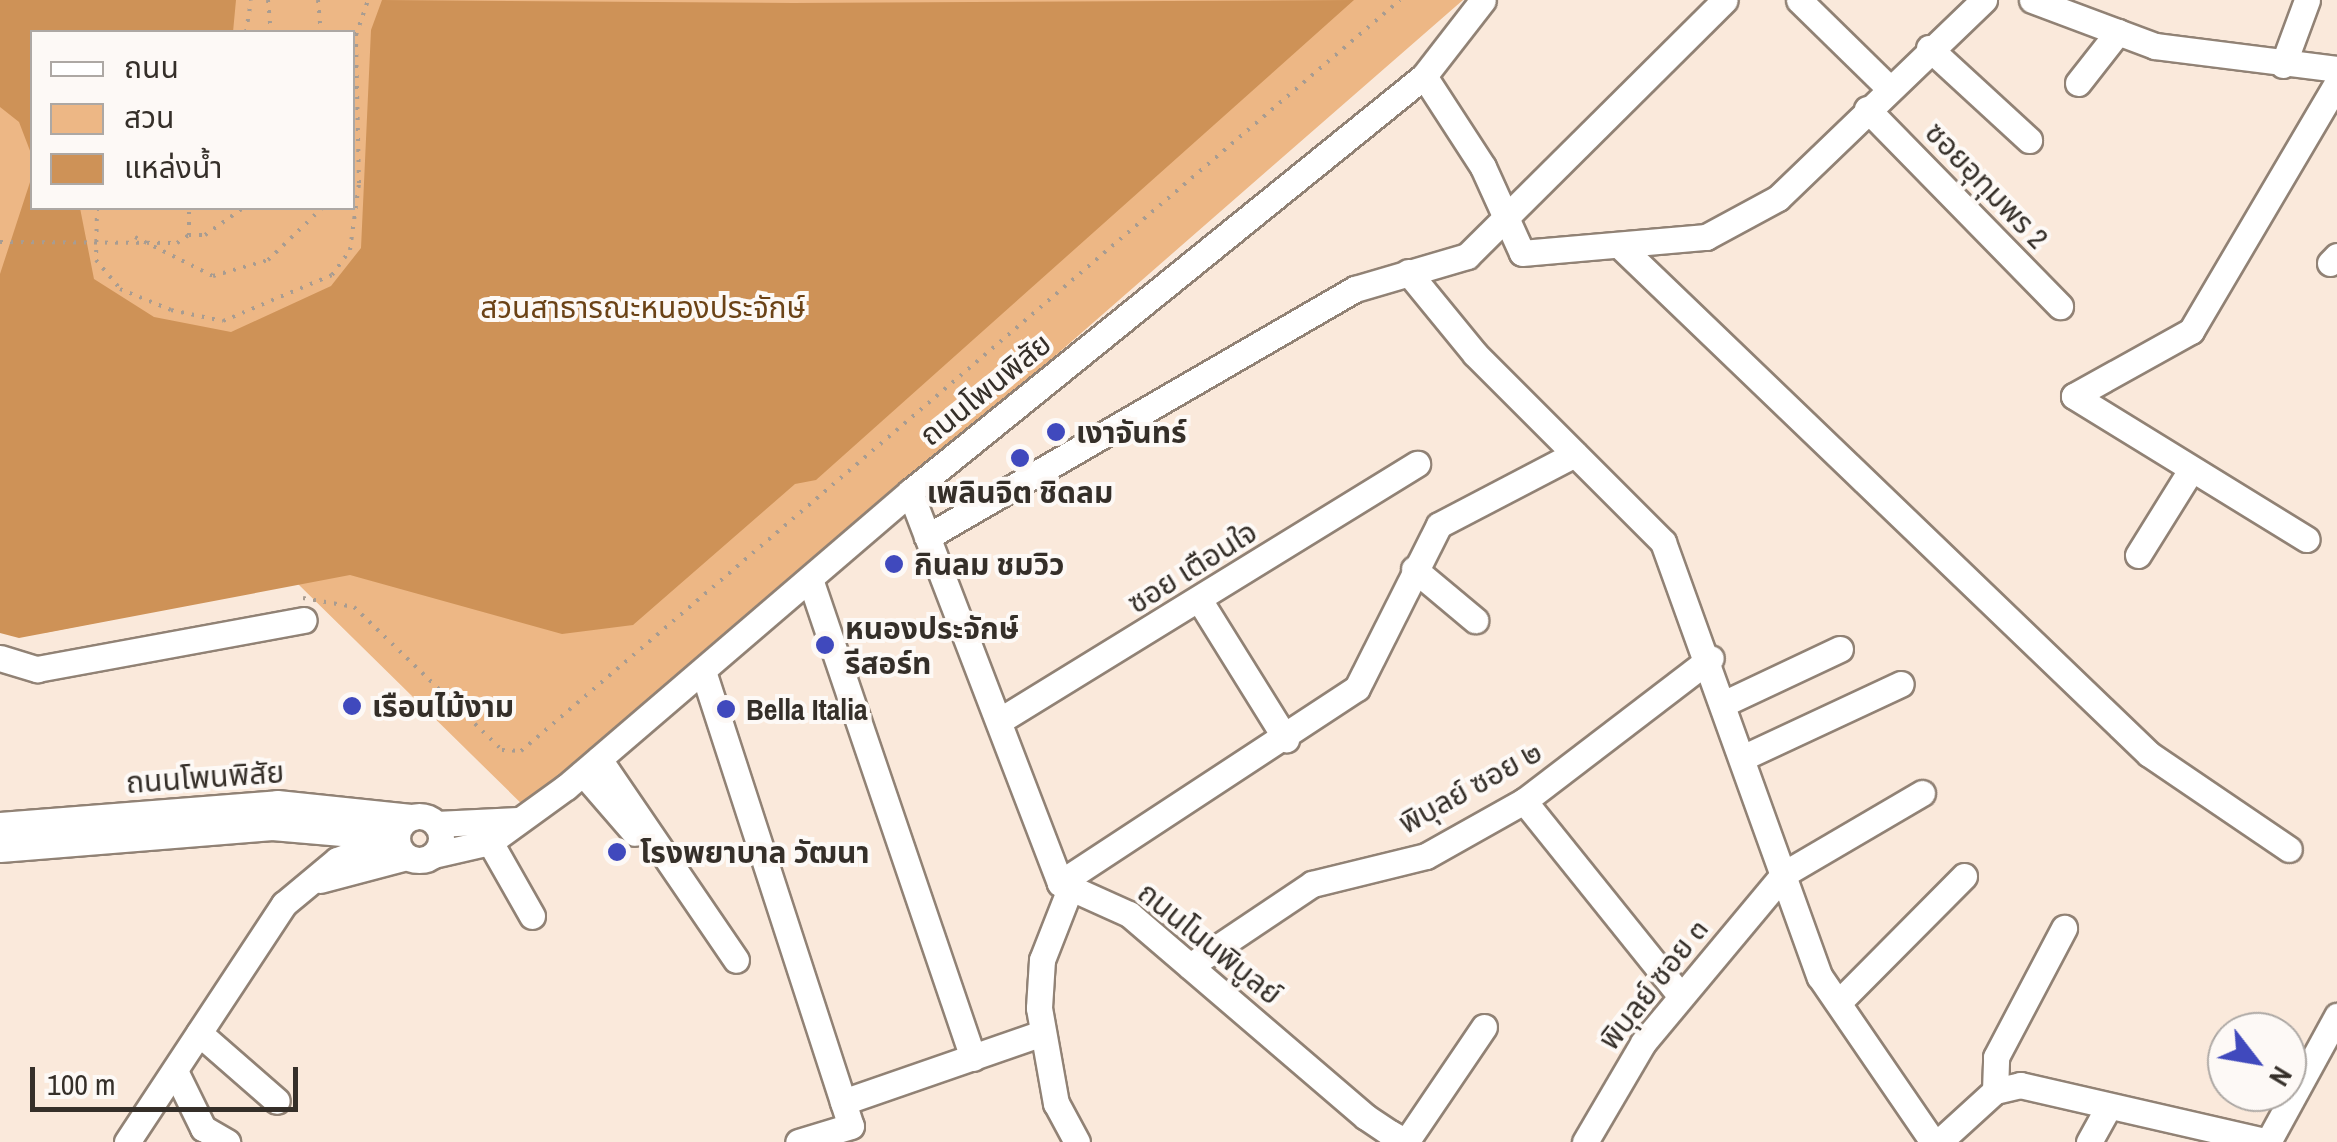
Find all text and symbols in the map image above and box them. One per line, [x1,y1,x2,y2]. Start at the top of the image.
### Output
legend [30,30,355,210]
text: ถนน [124,47,179,87]
text: สวน [124,97,174,137]
street label: ซอยอุทุมพร 2 [1918,114,2056,256]
text: แหล่งน้ำ [124,147,222,187]
park label: สวนสาธารณะหนองประจักษ์ [480,289,806,325]
street label: ถนนโพนพิสัย [912,325,1058,453]
place label: เงาจันทร์ [1076,414,1187,450]
marker: เงาจันทร์ [1045,421,1067,443]
marker: เพลินจิต ชิดลม [1009,447,1031,469]
place label: เพลินจิต ชิดลม [927,474,1113,510]
street label: ซอย เตือนใจ [1121,513,1263,621]
place label: กินลม ชมวิว [914,546,1064,582]
marker: กินลม ชมวิว [883,553,905,575]
place label: หนองประจักษ์ รีสอร์ท [845,610,1019,680]
marker: หนองประจักษ์ รีสอร์ท [814,634,836,656]
place label: เรือนไม้งาม [372,688,514,724]
place label: Bella Italia [746,691,868,727]
marker: เรือนไม้งาม [341,695,363,717]
marker: Bella Italia [715,698,737,720]
street label: พิบุลย์ ซอย ๒ [1392,733,1548,841]
street label: ถนนโพนพิสัย [125,754,285,800]
place label: โรงพยาบาล วัฒนา [640,834,870,870]
marker: โรงพยาบาล วัฒนา [604,839,630,865]
street label: ถนนโนนพิบูลย์ [1131,874,1289,1012]
street label: พิบุลย์ ซอย ๓ [1591,911,1715,1057]
north arrow [2207,1012,2307,1112]
scale bar [35,1047,302,1109]
text: N [2260,1060,2302,1093]
text: 100 m [47,1064,115,1104]

